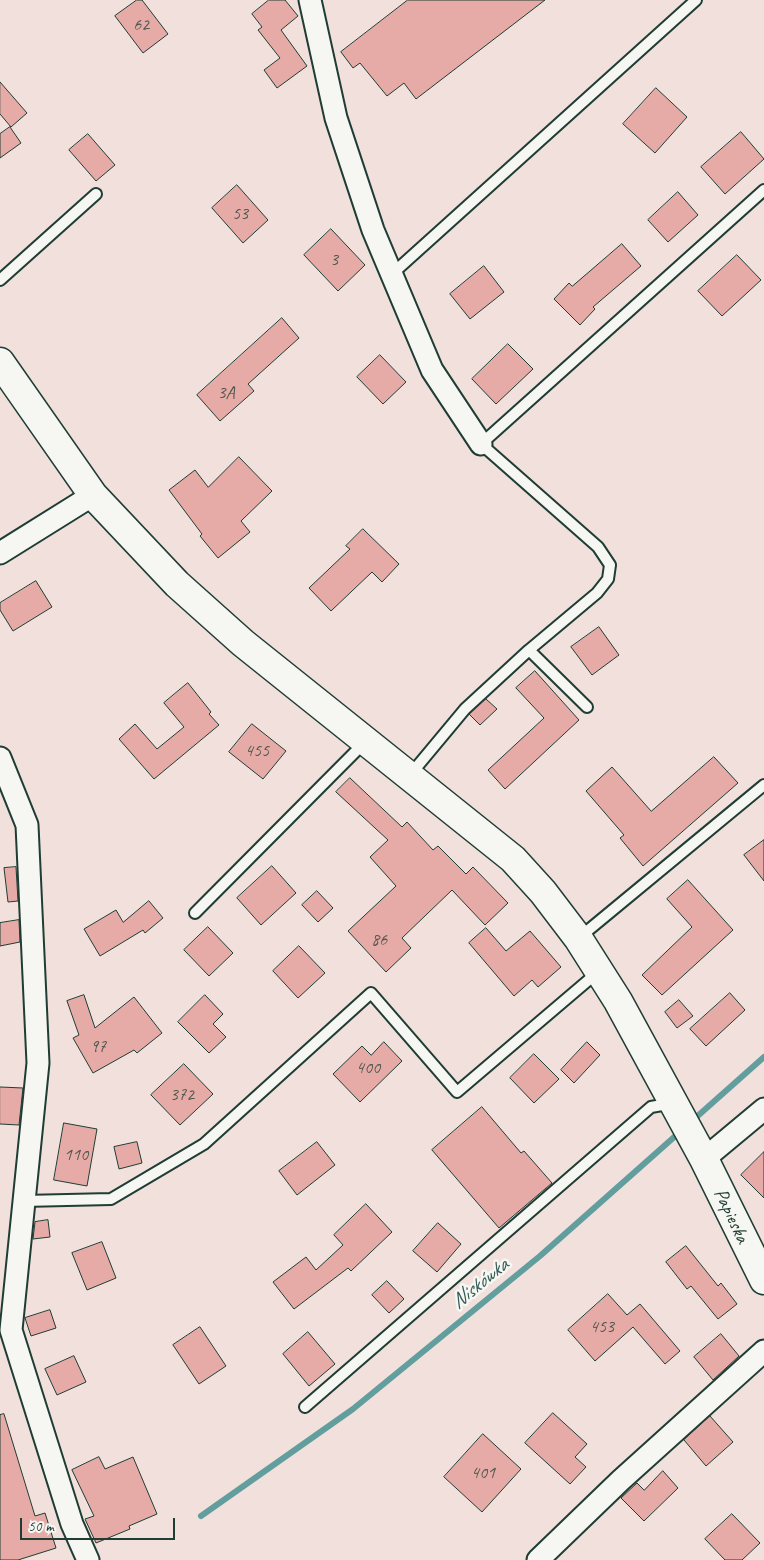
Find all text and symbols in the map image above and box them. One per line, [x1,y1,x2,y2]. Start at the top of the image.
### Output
house number: 62 [133,14,149,36]
house number: 53 [232,203,248,225]
house number: 3 [330,249,338,271]
house number: 3A [217,382,235,404]
house number: 455 [245,740,269,762]
house number: 86 [371,929,387,951]
house number: 97 [90,1036,106,1058]
house number: 400 [356,1057,380,1079]
house number: 372 [170,1084,194,1106]
house number: 110 [64,1144,88,1166]
street label: Papieska [708,1185,754,1247]
water label: Niskówka [446,1253,514,1315]
house number: 453 [590,1316,614,1338]
house number: 401 [471,1462,495,1484]
scale bar [22,1508,178,1540]
text: 50 m [28,1517,54,1536]

